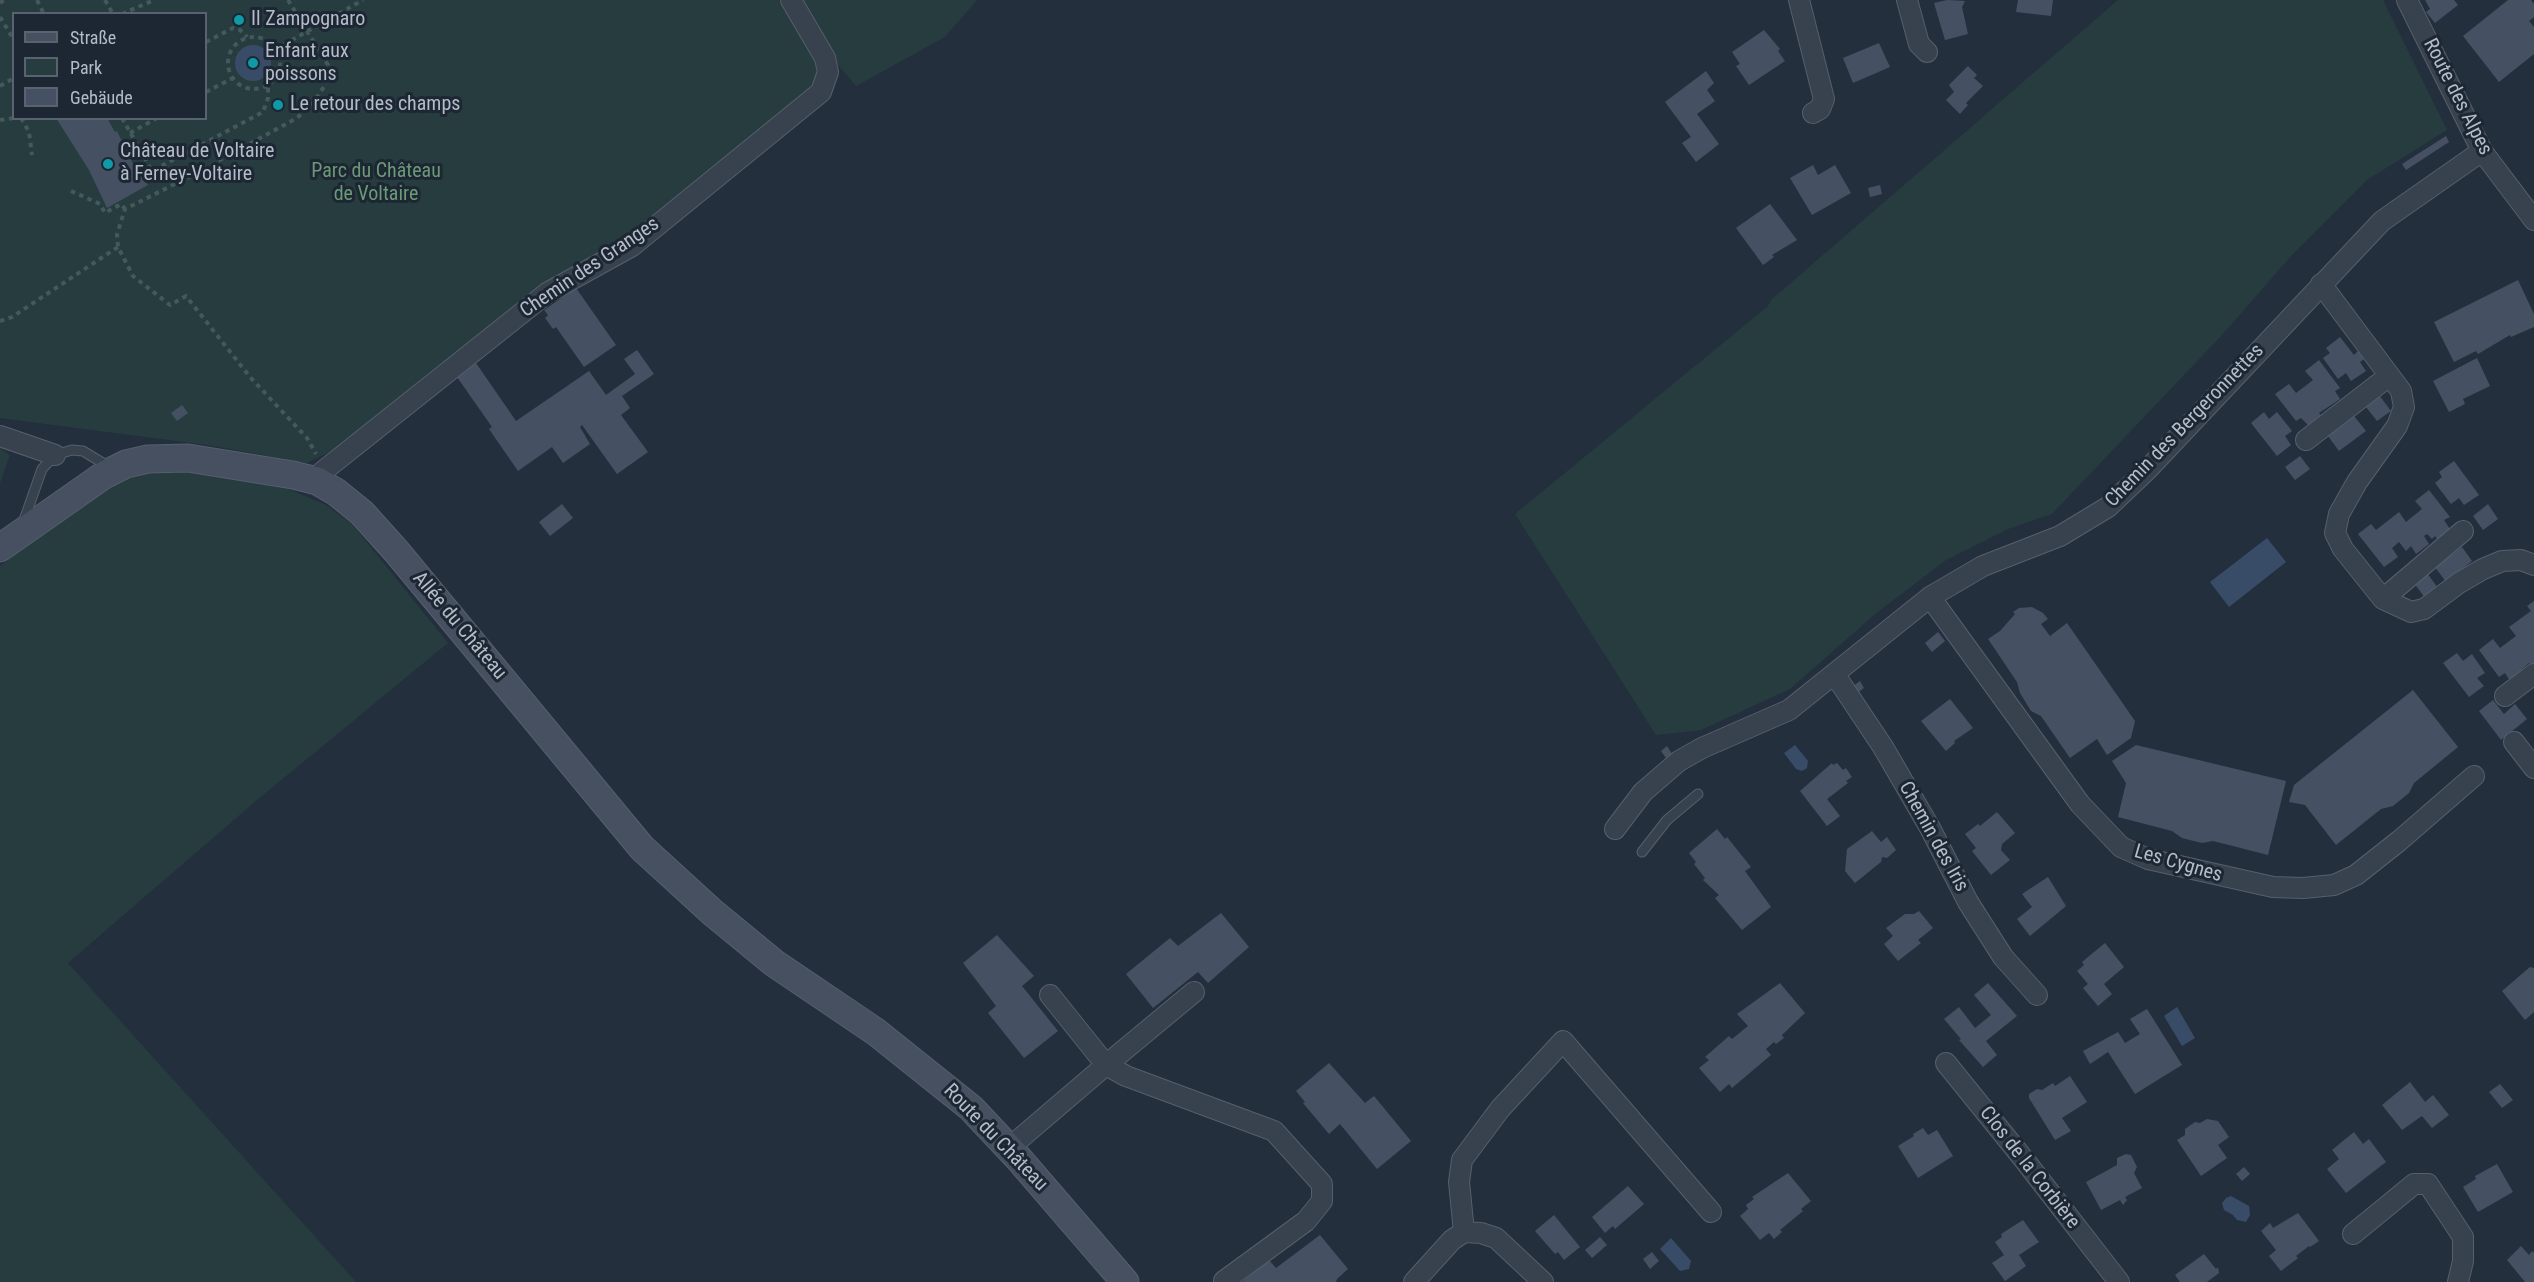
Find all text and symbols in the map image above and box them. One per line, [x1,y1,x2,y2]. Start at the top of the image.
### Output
place label: Il Zampognaro [251,8,365,32]
legend [12,12,207,120]
marker: Il Zampognaro [232,13,246,27]
text: Straße [70,27,116,48]
street label: Route des Alpes [2417,35,2497,159]
place label: Enfant aux poissons [265,40,349,87]
marker: Enfant aux poissons [246,56,260,70]
text: Park [70,57,102,78]
text: Gebäude [70,87,133,108]
place label: Le retour des champs [290,93,460,117]
marker: Le retour des champs [271,98,285,112]
place label: Château de Voltaire à Ferney-Voltaire [120,140,274,187]
marker: Château de Voltaire à Ferney-Voltaire [101,157,115,171]
park label: Parc du Château de Voltaire [311,160,441,207]
street label: Chemin des Granges [516,213,664,323]
street label: Chemin des Bergeronnettes [2101,339,2269,513]
street label: Allée du Château [407,567,511,685]
street label: Chemin des Iris [1893,778,1973,896]
street label: Les Cygnes [2131,840,2225,888]
street label: Route du Château [938,1079,1052,1197]
street label: Clos de la Corbière [1974,1102,2084,1234]

